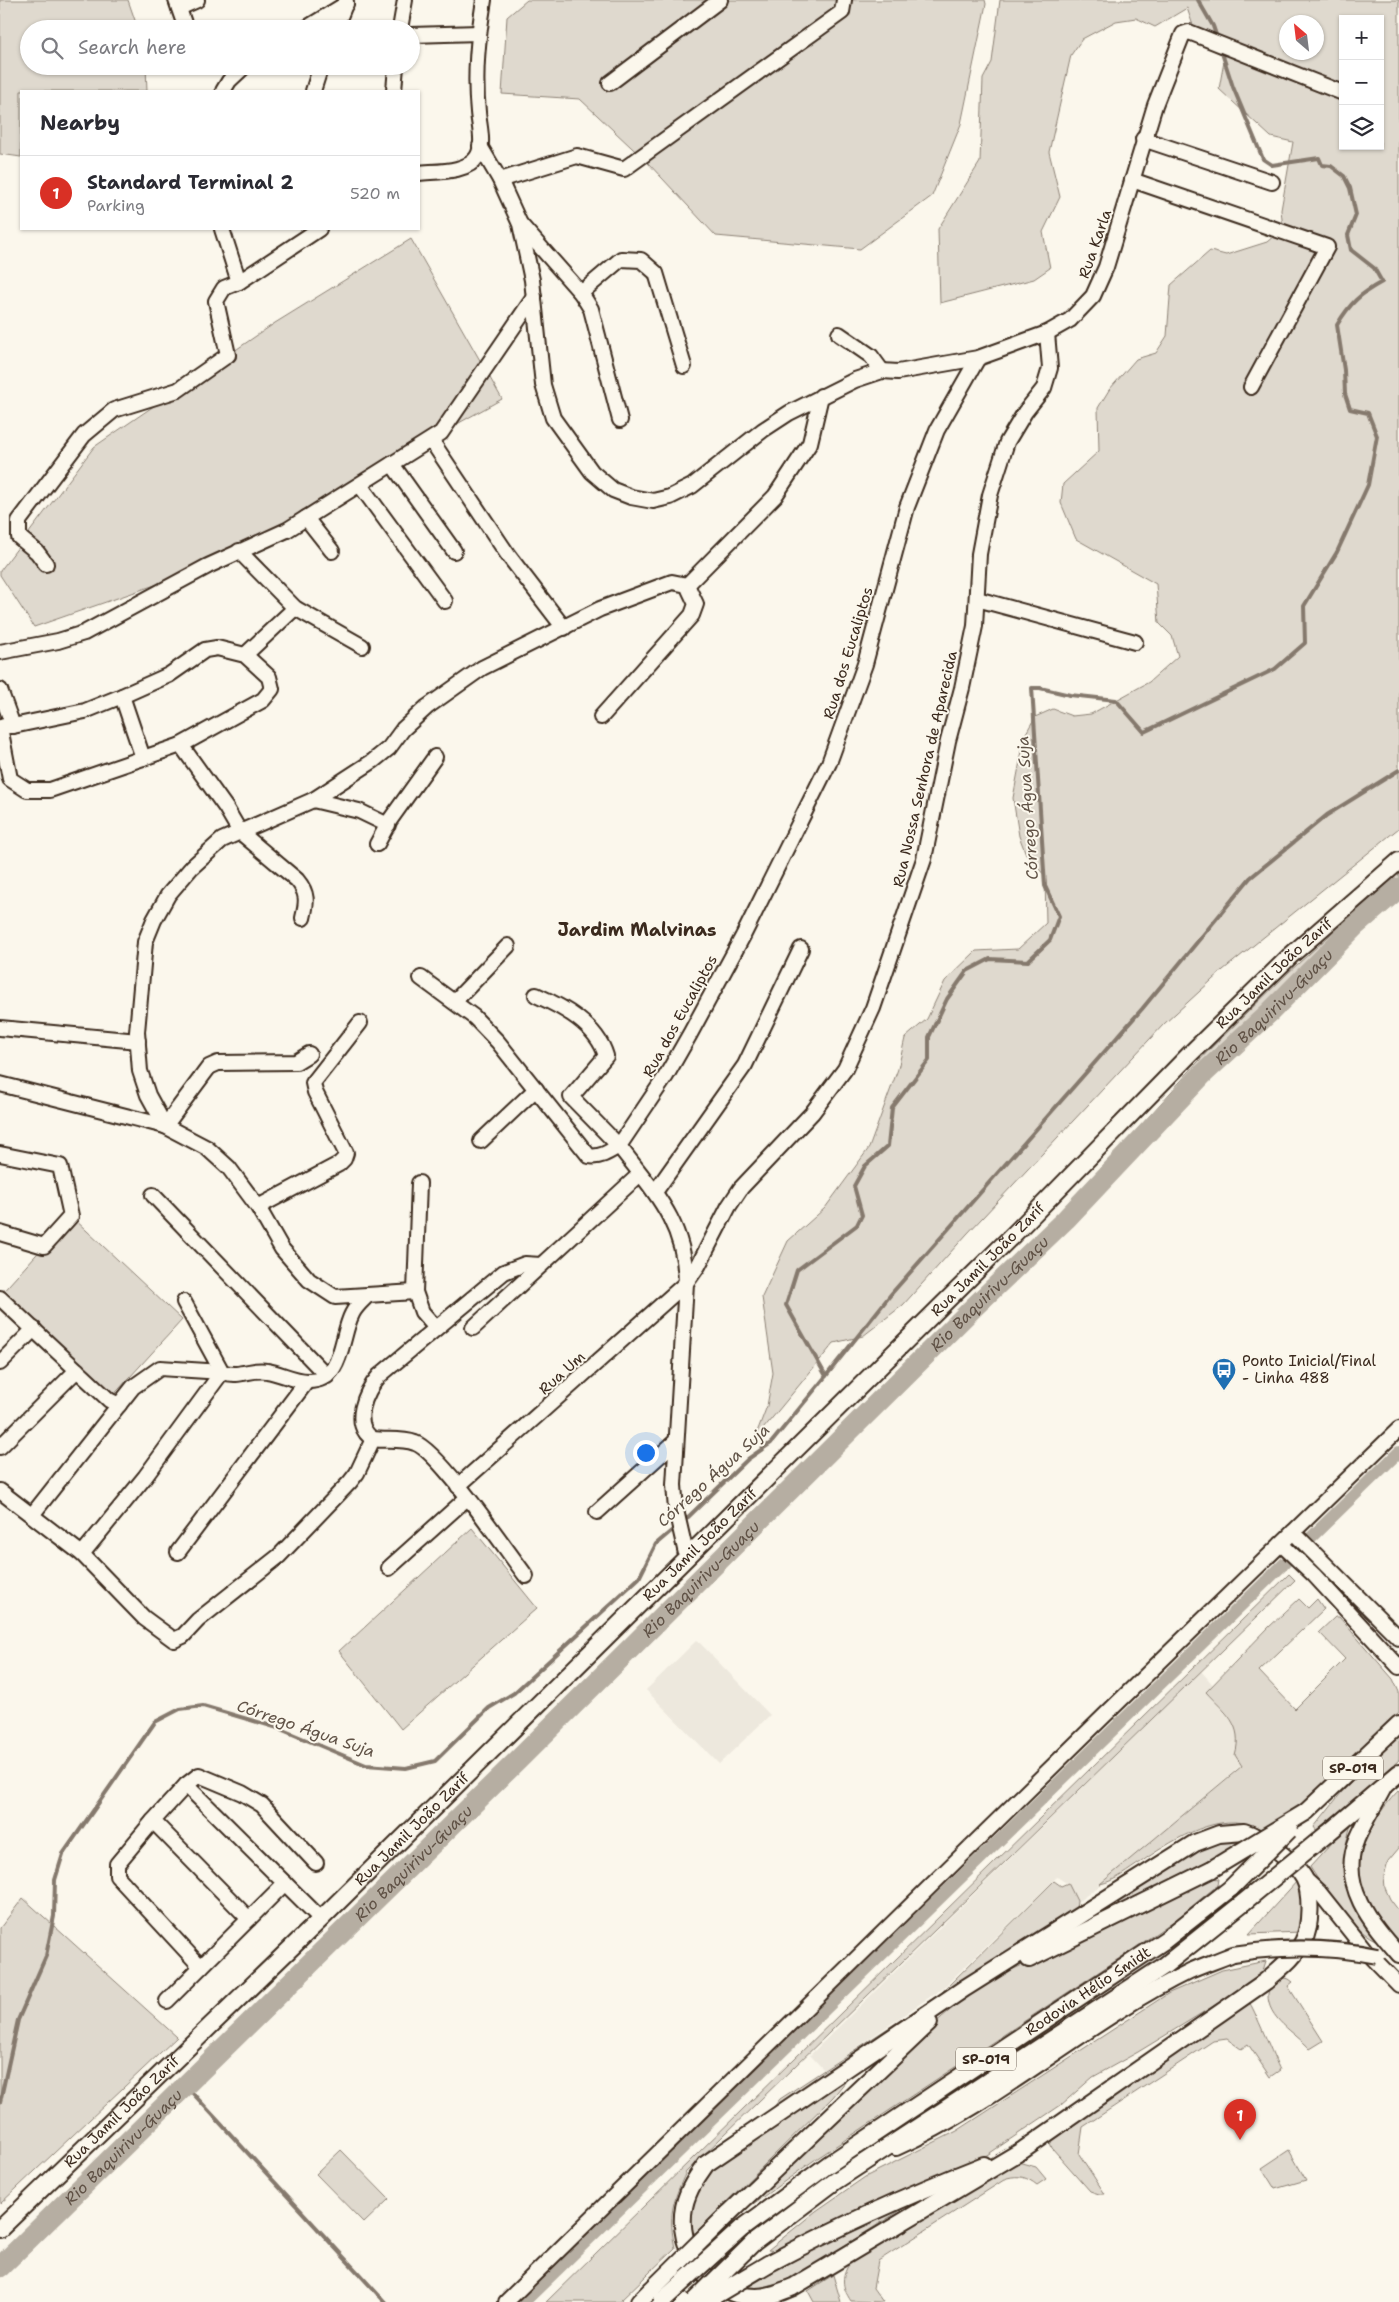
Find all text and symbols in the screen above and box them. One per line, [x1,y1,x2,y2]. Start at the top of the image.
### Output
north arrow [1279,15,1324,60]
map controls [1339,15,1384,150]
button: + [1339,15,1384,60]
search box [20,20,420,75]
icon: search [38,34,66,62]
text: Search here [78,35,187,60]
button: − [1339,60,1384,105]
button: layers [1339,105,1384,150]
text: Nearby [40,109,120,137]
text: Standard Terminal 2 [87,170,293,195]
text: 1 [52,183,60,204]
text: 520 m [350,183,400,204]
text: Parking [87,195,145,216]
street label: Rua Karla [1074,206,1116,281]
street label: Rua dos Eucaliptos [818,585,878,721]
street label: Rua Nossa Senhora de Aparecida [888,648,962,889]
water label: Córrego Água Suja [1012,735,1043,881]
street label: Rua Jamil João Zarif [1212,913,1337,1033]
district label: Jardim Malvinas [557,918,717,942]
water label: Rio Baquirivu-Guaçu [1210,944,1338,1069]
street label: Rua dos Eucaliptos [638,951,722,1081]
street label: Rua Jamil João Zarif [926,1198,1050,1321]
water label: Rio Baquirivu-Guaçu [926,1231,1053,1356]
street label: Rua Um [535,1347,589,1399]
place label: Ponto Inicial/Final - Linha 488 [1242,1351,1377,1388]
bus stop icon: Ponto Inicial/Final - Linha 488 [1211,1357,1237,1391]
water label: Córrego Água Suja [653,1419,774,1532]
your location [633,1440,659,1466]
street label: Rua Jamil João Zarif [638,1483,762,1605]
water label: Rio Baquirivu-Guaçu [637,1516,764,1642]
water label: Córrego Água Suja [234,1695,378,1762]
road number: SP-019 [1323,1756,1383,1780]
street label: Rua Jamil João Zarif [350,1768,474,1890]
water label: Rio Baquirivu-Guaçu [350,1800,477,1926]
street label: Rodovia Hélio Smidt [1022,1942,1155,2040]
road number: SP-019 [956,2048,1016,2070]
street label: Rua Jamil João Zarif [59,2051,184,2172]
water label: Rio Baquirivu-Guaçu [60,2084,187,2210]
pin: 1 [1224,2099,1256,2140]

